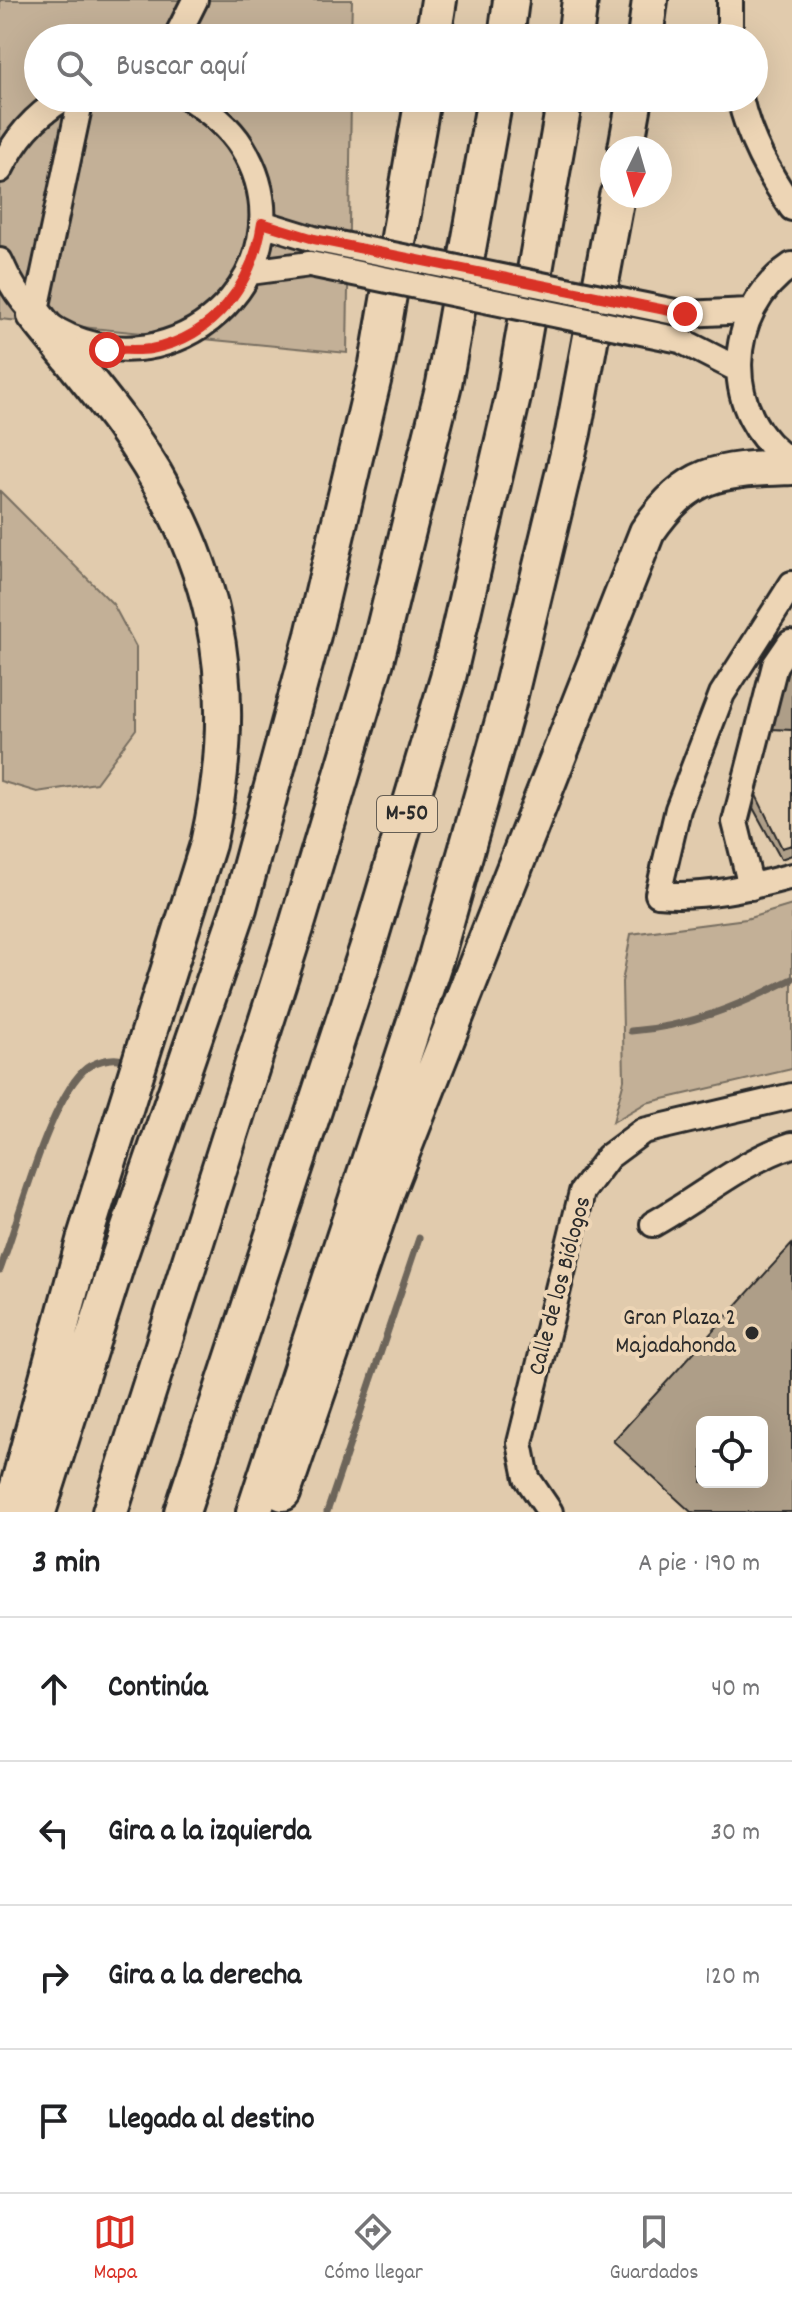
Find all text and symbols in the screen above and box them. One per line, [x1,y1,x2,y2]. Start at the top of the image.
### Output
search box [24,24,768,112]
icon: search [52,46,96,90]
text: Buscar aquí [116,47,246,90]
north arrow [600,136,672,208]
route end [667,296,703,332]
route start [89,332,125,368]
road number: M-50 [377,796,437,832]
street label: Calle de los Biólogos [521,1193,601,1379]
place label: Gran Plaza 2 Majadahonda [615,1302,737,1364]
marker: Gran Plaza 2 Majadahonda [743,1324,761,1342]
map controls [696,1416,768,1488]
button: locate [696,1416,768,1488]
text: 3 min [32,1540,100,1589]
text: A pie · 190 m [638,1546,760,1583]
icon: ahead [32,1667,76,1711]
text: Continúa [108,1668,207,1711]
text: 40 m [711,1671,760,1708]
icon: left [32,1811,76,1855]
text: Gira a la izquierda [108,1812,311,1855]
text: 30 m [710,1815,760,1852]
icon: right [32,1955,76,1999]
text: Gira a la derecha [108,1956,301,1999]
text: 120 m [705,1959,760,1996]
icon: arrive [32,2099,76,2143]
text: Llegada al destino [108,2100,315,2143]
tab: Mapa [93,2210,137,2289]
tab: Cómo llegar [324,2210,423,2289]
tab: Guardados [610,2210,699,2289]

